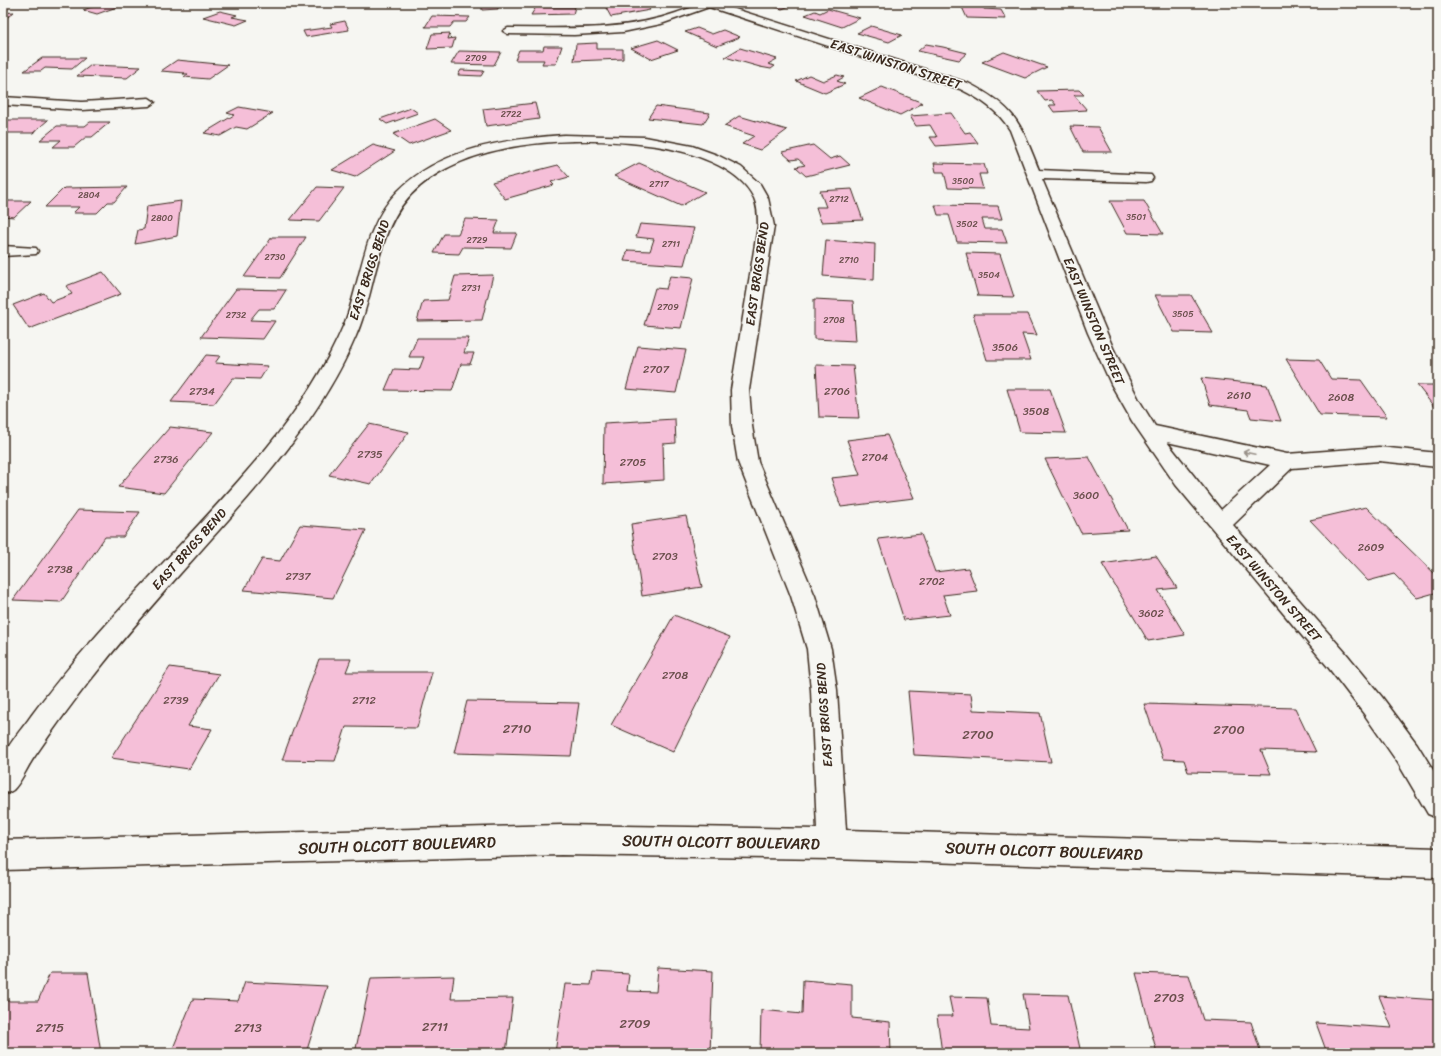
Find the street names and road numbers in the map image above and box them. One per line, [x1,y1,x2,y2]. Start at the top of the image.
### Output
street label: EAST WINSTON STREET [827,32,966,96]
street label: EAST BRIGS BEND [342,217,396,323]
street label: EAST BRIGS BEND [738,220,776,327]
street label: EAST WINSTON STREET [1057,254,1132,389]
street label: EAST BRIGS BEND [146,502,233,596]
street label: EAST WINSTON STREET [1220,529,1328,648]
street label: EAST BRIGS BEND [809,662,839,768]
street label: SOUTH OLCOTT BOULEVARD [622,826,821,858]
street label: SOUTH OLCOTT BOULEVARD [298,827,497,863]
street label: SOUTH OLCOTT BOULEVARD [945,833,1144,869]

